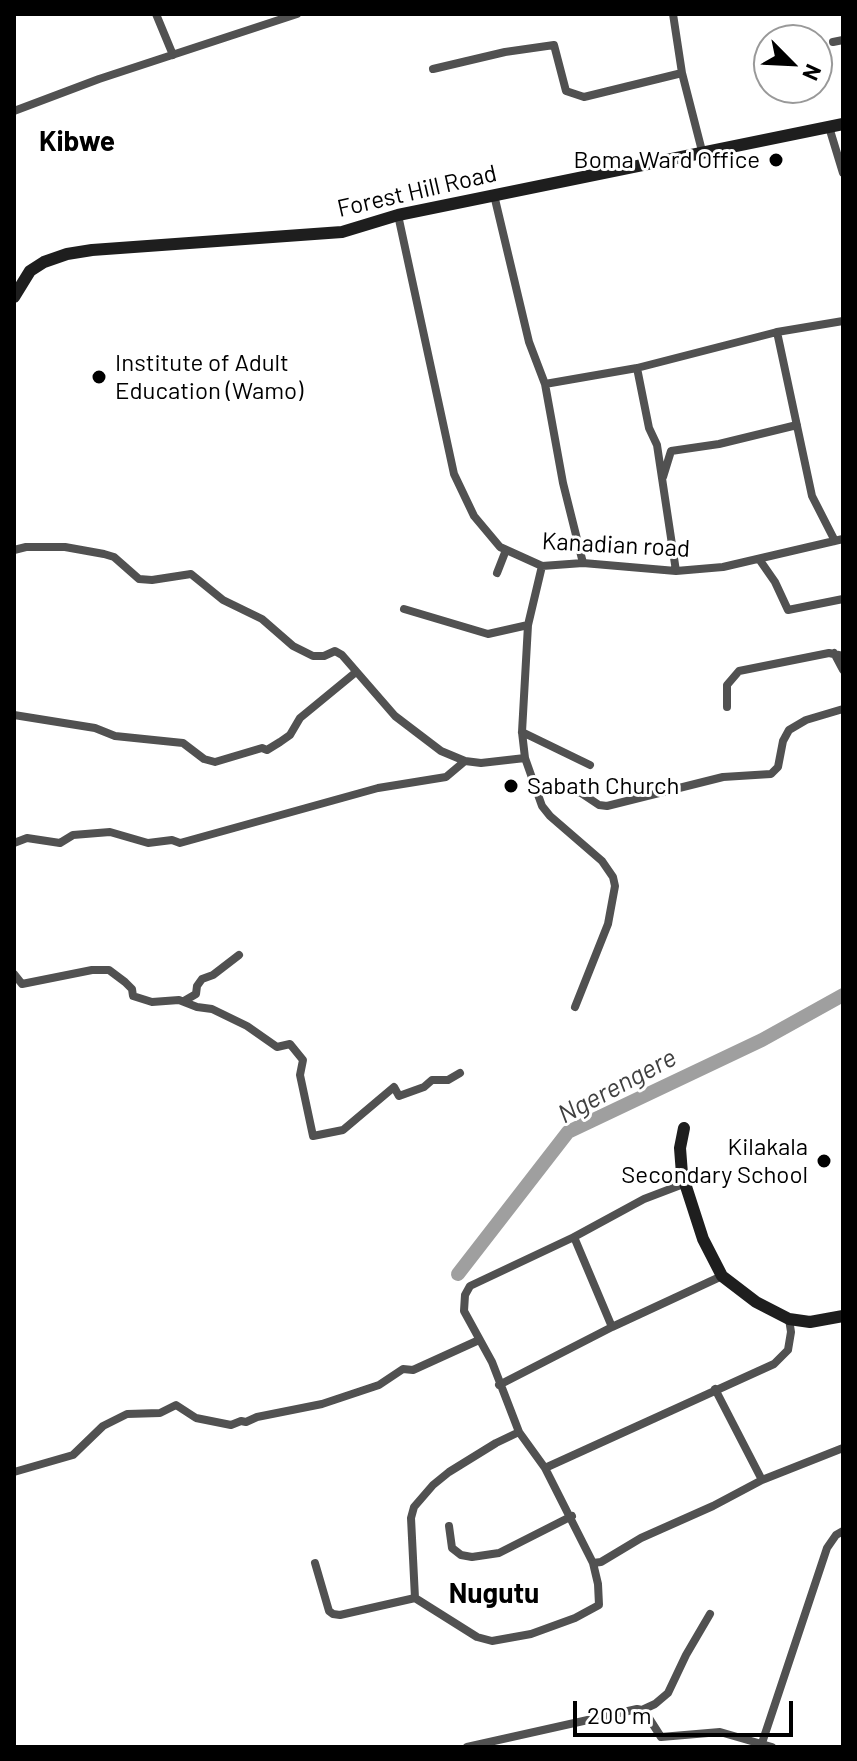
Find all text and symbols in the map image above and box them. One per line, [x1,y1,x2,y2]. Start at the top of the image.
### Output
north arrow [753,24,833,104]
text: N [798,61,828,85]
district label: Kibwe [39,125,115,159]
place label: Boma Ward Office [574,146,760,174]
marker: Boma Ward Office [767,151,785,169]
street label: Forest Hill Road [334,159,500,223]
place label: Institute of Adult Education (Wamo) [115,349,303,405]
marker: Institute of Adult Education (Wamo) [90,368,108,386]
street label: Kanadian road [541,527,691,563]
place label: Sabath Church [527,772,679,800]
marker: Sabath Church [502,777,520,795]
water label: Ngerengere [553,1042,681,1130]
place label: Kilakala Secondary School [621,1133,808,1189]
marker: Kilakala Secondary School [815,1152,833,1170]
district label: Nugutu [449,1577,539,1611]
scale bar [577,1685,797,1735]
text: 200 m [587,1700,652,1729]

